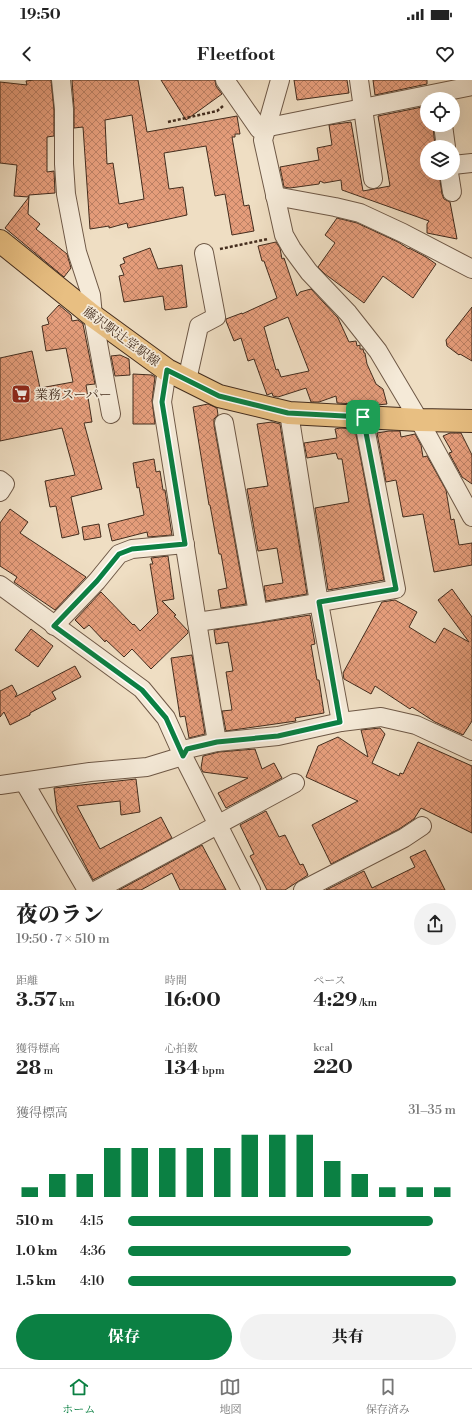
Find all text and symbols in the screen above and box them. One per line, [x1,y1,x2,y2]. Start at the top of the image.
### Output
text: 19:50 [20,5,61,24]
icon: back [16,43,38,65]
text: Fleetfoot [197,43,275,66]
icon: heart [434,43,456,65]
map controls [420,92,460,180]
button: locate [420,92,460,132]
button: layers [420,140,460,180]
street label: 藤沢駅辻堂駅線 [80,304,163,370]
supermarket icon: 業務スーパー [10,383,32,405]
place label: 業務スーパー [35,387,112,403]
pin [346,400,380,434]
icon: arrive [352,406,374,428]
text: 夜のラン [16,902,104,929]
button: share [414,903,456,945]
text: 19:50 · 7 × 510 m [16,931,110,947]
text: 距離 [16,974,38,988]
text: 時間 [165,974,187,988]
text: ペース [313,974,346,988]
text: 3.57 [16,988,57,1013]
text: 16:00 [165,988,221,1013]
text: 4:29 [313,988,357,1013]
text: km [57,996,75,1010]
text: /km [357,996,377,1010]
text: kcal [313,1041,333,1055]
text: 獲得標高 [16,1042,60,1056]
text: 心拍数 [165,1042,198,1056]
text: 220 [313,1055,353,1080]
text: 28 [16,1056,41,1081]
text: 134 [165,1056,200,1081]
text: m [41,1064,53,1078]
text: bpm [200,1064,225,1078]
text: 31–35 m [408,1102,456,1118]
text: 獲得標高 [16,1105,68,1121]
text: 510 m [16,1213,53,1229]
text: 4:15 [80,1213,103,1229]
text: 1.0 km [16,1243,57,1259]
text: 4:36 [80,1243,106,1259]
text: 1.5 km [16,1273,56,1289]
text: 4:10 [80,1273,104,1289]
button: 保存 [16,1314,232,1360]
button: 共有 [240,1314,456,1360]
tab: ホーム [62,1376,95,1417]
tab: 地図 [219,1376,241,1417]
tab: 保存済み [366,1376,410,1417]

